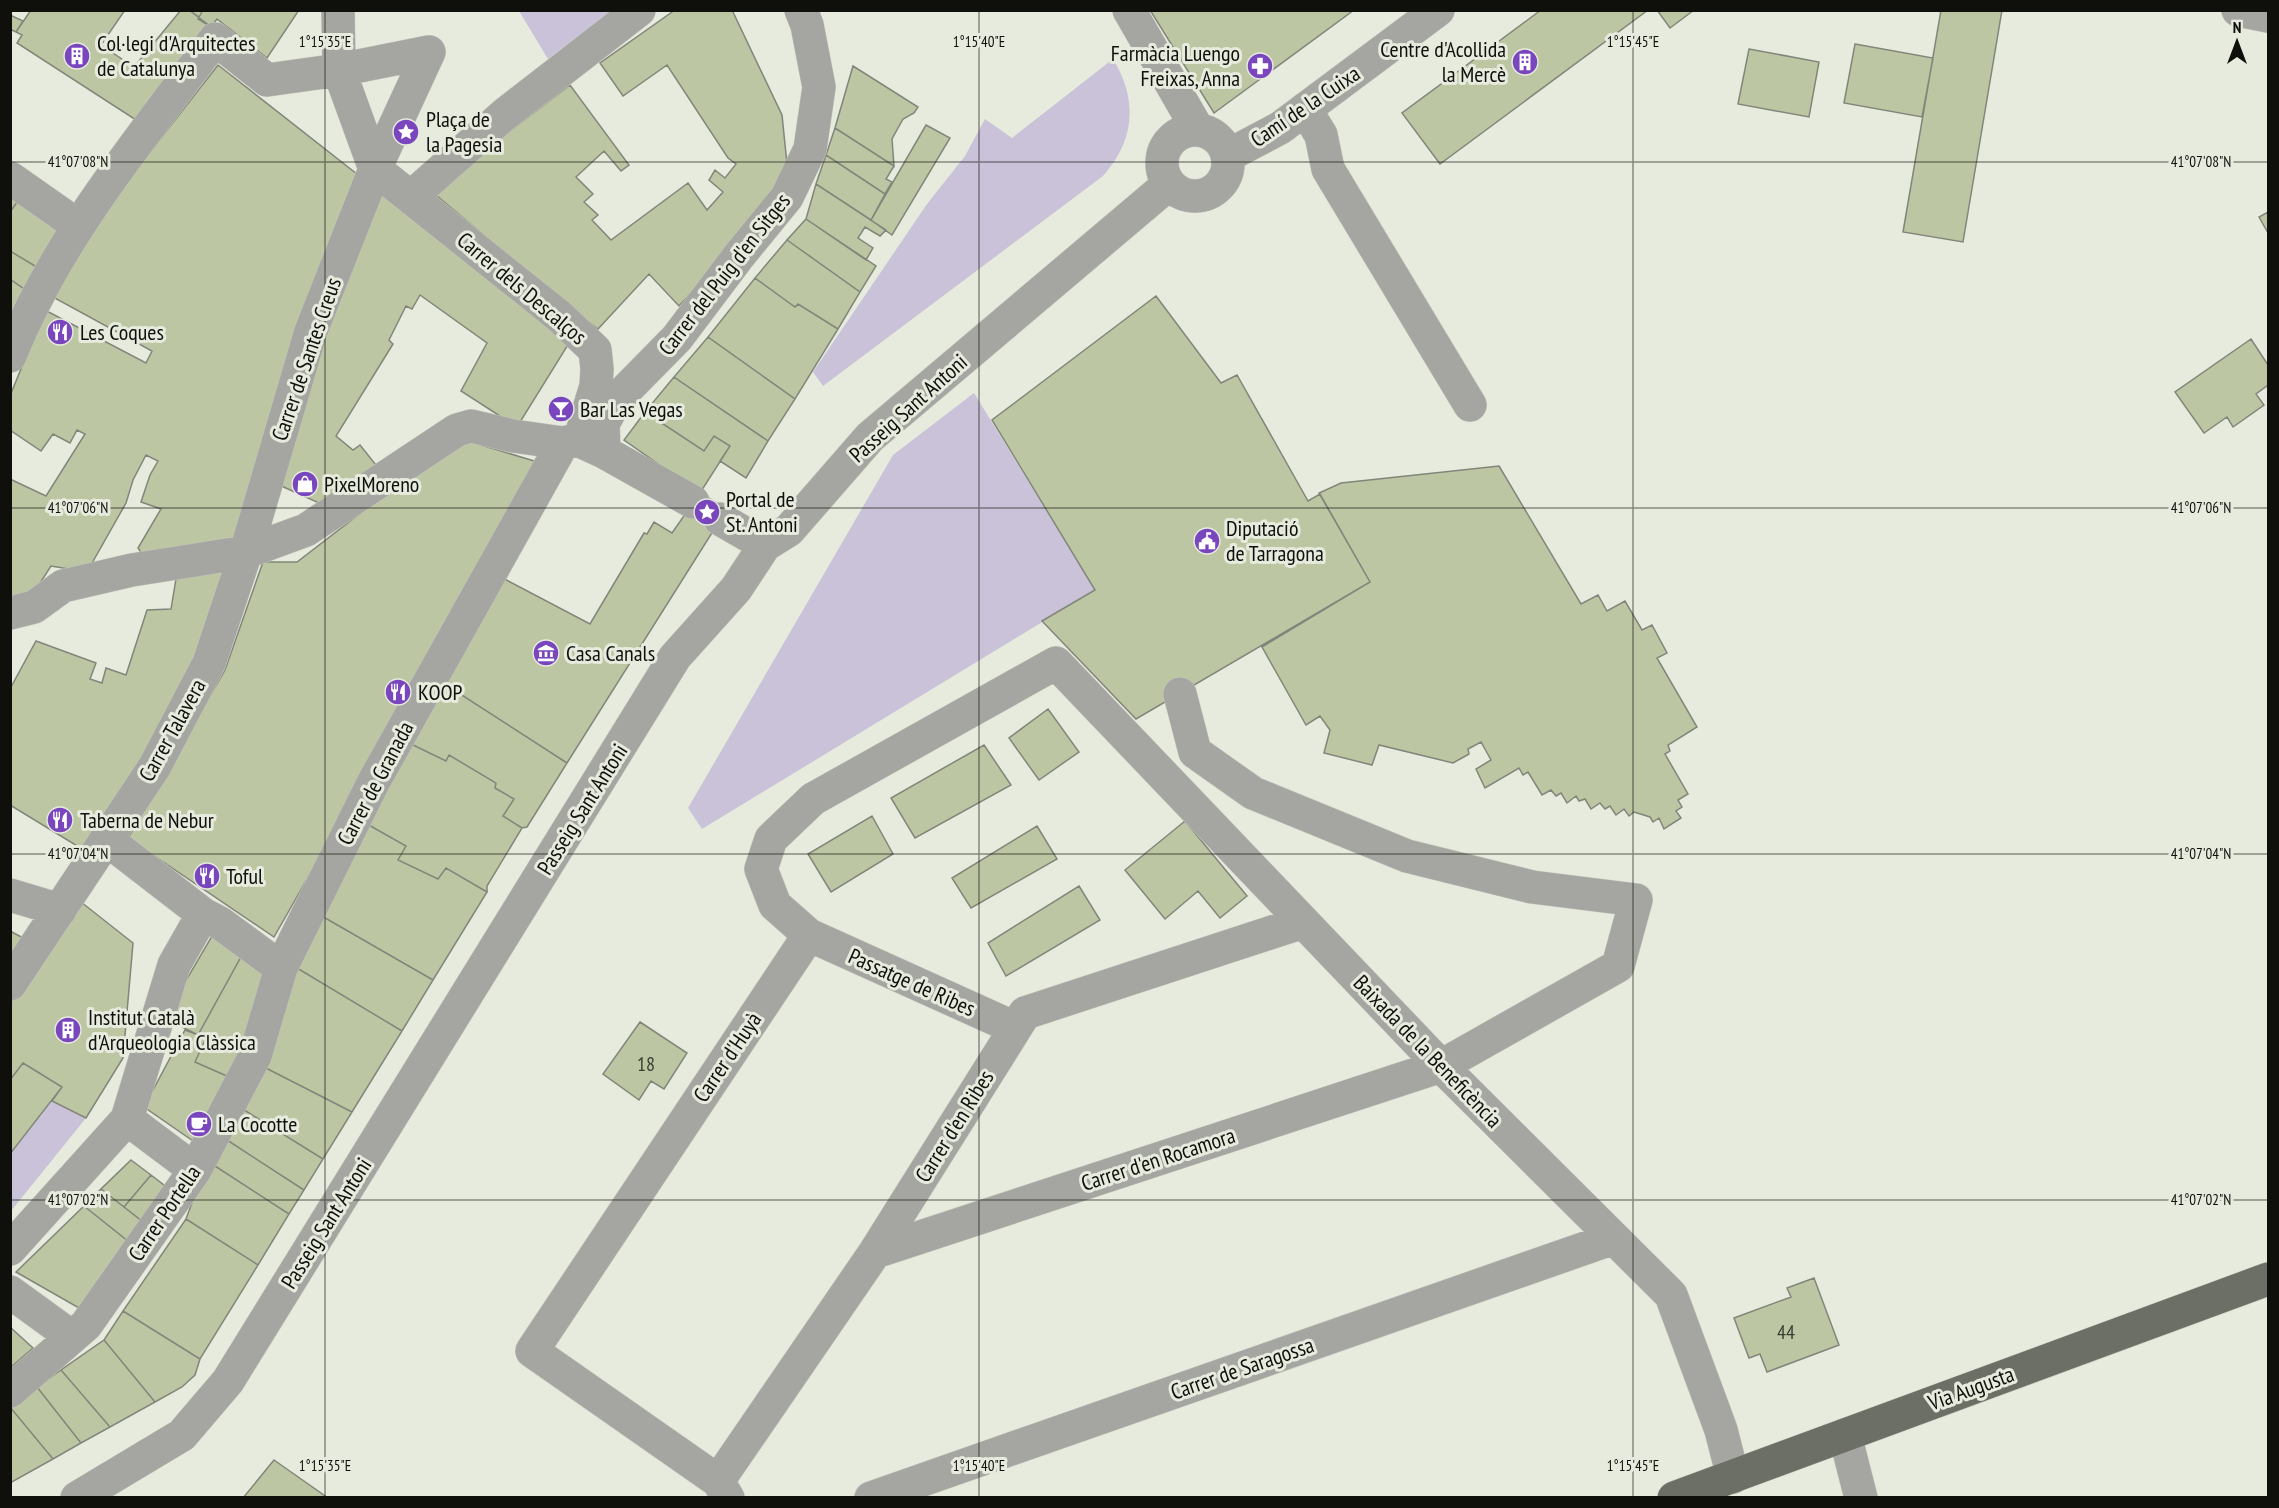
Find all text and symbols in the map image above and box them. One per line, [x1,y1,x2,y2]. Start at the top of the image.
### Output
north arrow [2207,12,2267,72]
text: N [2233,17,2241,37]
place label: Col·legi d'Arquitectes de Catalunya [97,29,255,82]
text: 1°15'35"E [299,32,351,51]
text: 1°15'40"E [953,32,1005,51]
text: 1°15'45"E [1607,32,1659,51]
place label: Centre d'Acollida la Mercè [1380,35,1506,88]
place label: Farmàcia Luengo Freixas, Anna [1111,39,1240,92]
building icon: Col·legi d'Arquitectes de Catalunya [62,41,92,71]
building icon: Centre d'Acollida la Mercè [1510,47,1540,77]
pharmacy icon: Farmàcia Luengo Freixas, Anna [1245,51,1275,81]
street label: Camí de la Cuixa [1245,59,1365,153]
place label: Plaça de la Pagesia [426,105,502,158]
place icon: Plaça de la Pagesia [391,117,421,147]
text: 41°07'08"N [48,152,108,171]
text: 41°07'08"N [2171,152,2231,171]
street label: Carrer del Puig d'en Sitges [652,187,796,361]
street label: Carrer dels Descalços [452,226,592,350]
street label: Carrer de Santes Creus [265,274,347,444]
restaurant icon: Les Coques [45,317,75,347]
place label: Les Coques [80,318,164,346]
street label: Passeig Sant Antoni [843,348,973,468]
bar icon: Bar Las Vegas [546,394,576,424]
place label: Bar Las Vegas [580,395,683,423]
shop icon: PixelMoreno [290,469,320,499]
place label: PixelMoreno [324,470,419,498]
place label: Portal de St. Antoni [726,485,798,538]
place icon: Portal de St. Antoni [692,497,722,527]
text: 41°07'06"N [48,498,108,517]
text: 41°07'06"N [2171,498,2231,517]
place label: Diputació de Tarragona [1226,514,1324,567]
public building icon: Diputació de Tarragona [1192,526,1222,556]
museum icon: Casa Canals [531,638,561,668]
place label: Casa Canals [566,639,655,667]
street label: Carrer Talavera [132,674,212,786]
restaurant icon: KOOP [383,677,413,707]
place label: KOOP [418,678,463,706]
street label: Carrer de Granada [331,716,419,850]
street label: Passeig Sant Antoni [531,738,633,880]
restaurant icon: Taberna de Nebur [45,805,75,835]
place label: Taberna de Nebur [80,806,214,834]
text: 41°07'04"N [48,844,108,863]
text: 41°07'04"N [2171,844,2231,863]
restaurant icon: Toful [192,861,222,891]
place label: Toful [226,862,264,890]
street label: Passatge de Ribes [844,942,980,1022]
street label: Baixada de la Beneficència [1348,969,1508,1133]
place label: Institut Català d'Arqueologia Clàssica [88,1003,256,1056]
street label: Carrer d'Huyà [687,1007,767,1107]
building icon: Institut Català d'Arqueologia Clàssica [53,1015,83,1045]
house number: 18 [637,1051,655,1077]
street label: Carrer d'en Ribes [908,1065,1000,1187]
cafe icon: La Cocotte [184,1109,214,1139]
place label: La Cocotte [218,1110,297,1138]
street label: Carrer d'en Rocamora [1078,1121,1238,1197]
street label: Passeig Sant Antoni [275,1152,377,1294]
street label: Carrer Portella [122,1160,206,1266]
text: 41°07'02"N [48,1190,108,1209]
text: 41°07'02"N [2171,1190,2231,1209]
house number: 44 [1777,1319,1795,1345]
street label: Carrer de Saragossa [1167,1330,1317,1406]
street label: Via Augusta [1923,1360,2018,1417]
text: 1°15'35"E [299,1456,351,1475]
text: 1°15'40"E [953,1456,1005,1475]
text: 1°15'45"E [1607,1456,1659,1475]

